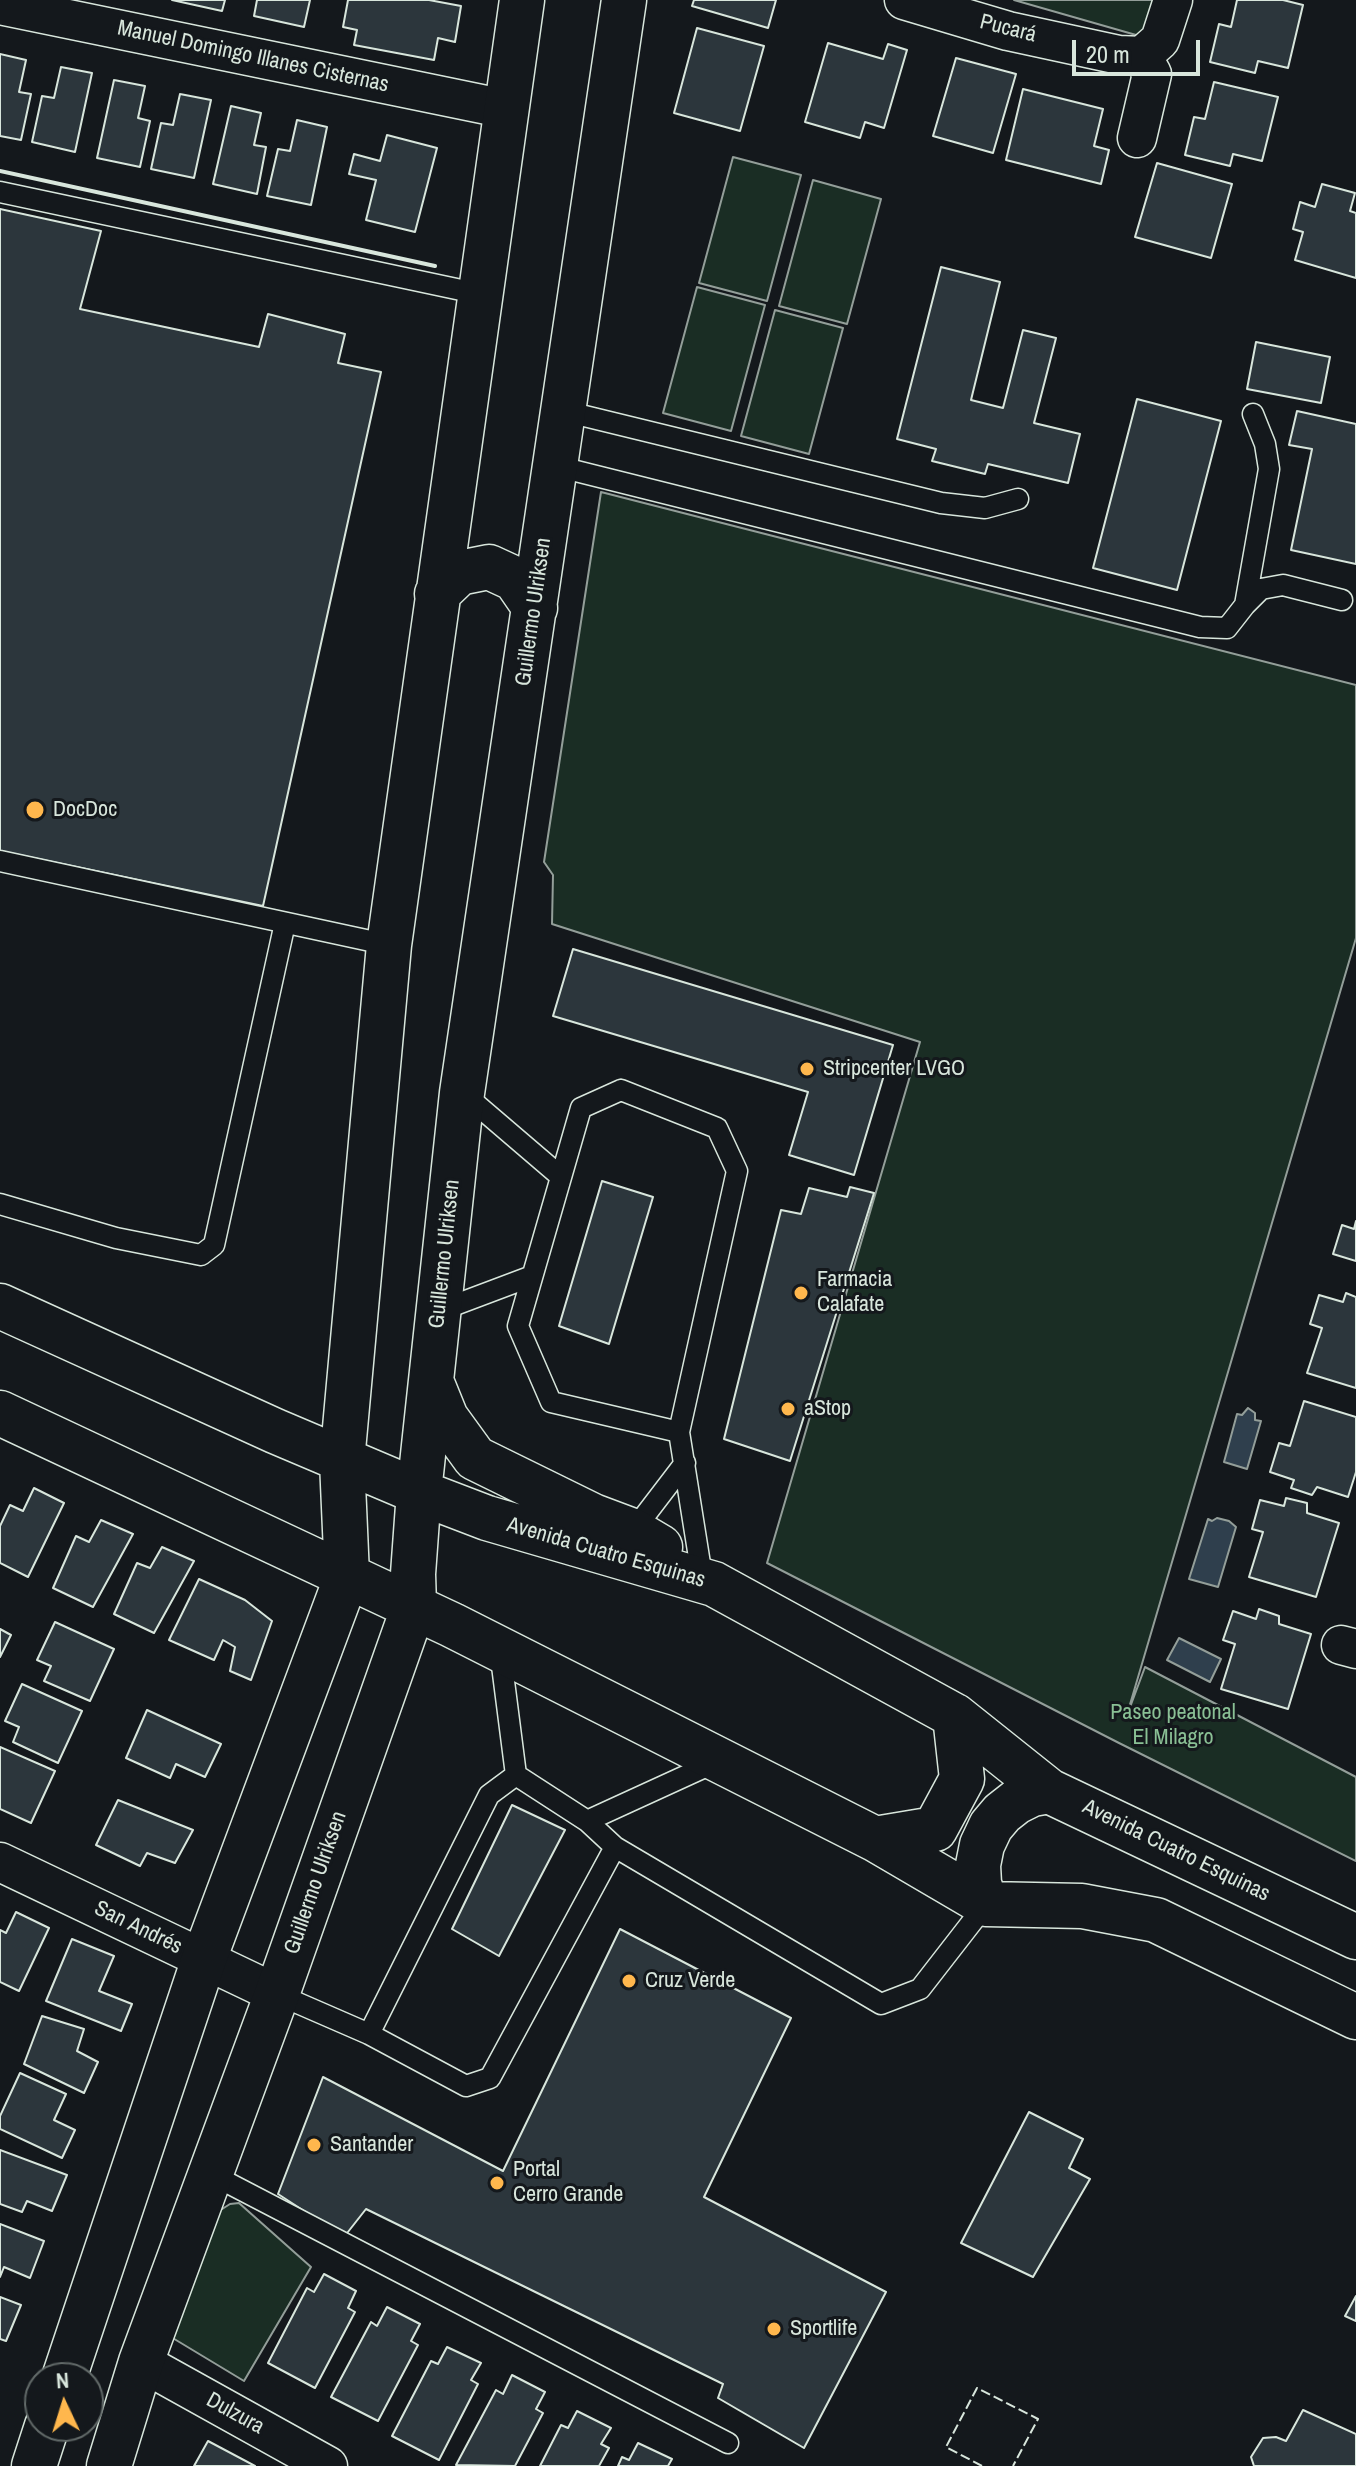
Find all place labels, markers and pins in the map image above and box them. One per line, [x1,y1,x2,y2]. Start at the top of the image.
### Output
place label: DocDoc [53,797,117,823]
marker: DocDoc [24,799,46,821]
place label: Stripcenter LVGO [823,1056,965,1082]
marker: Stripcenter LVGO [798,1060,816,1078]
place label: Farmacia Calafate [817,1267,892,1318]
marker: Farmacia Calafate [792,1284,810,1302]
place label: aStop [804,1396,851,1422]
marker: aStop [779,1400,797,1418]
place label: Cruz Verde [645,1968,735,1994]
marker: Cruz Verde [620,1972,638,1990]
place label: Santander [330,2132,413,2158]
marker: Santander [305,2136,323,2154]
place label: Portal Cerro Grande [513,2157,623,2208]
marker: Portal Cerro Grande [488,2174,506,2192]
place label: Sportlife [790,2316,857,2342]
marker: Sportlife [765,2320,783,2338]

